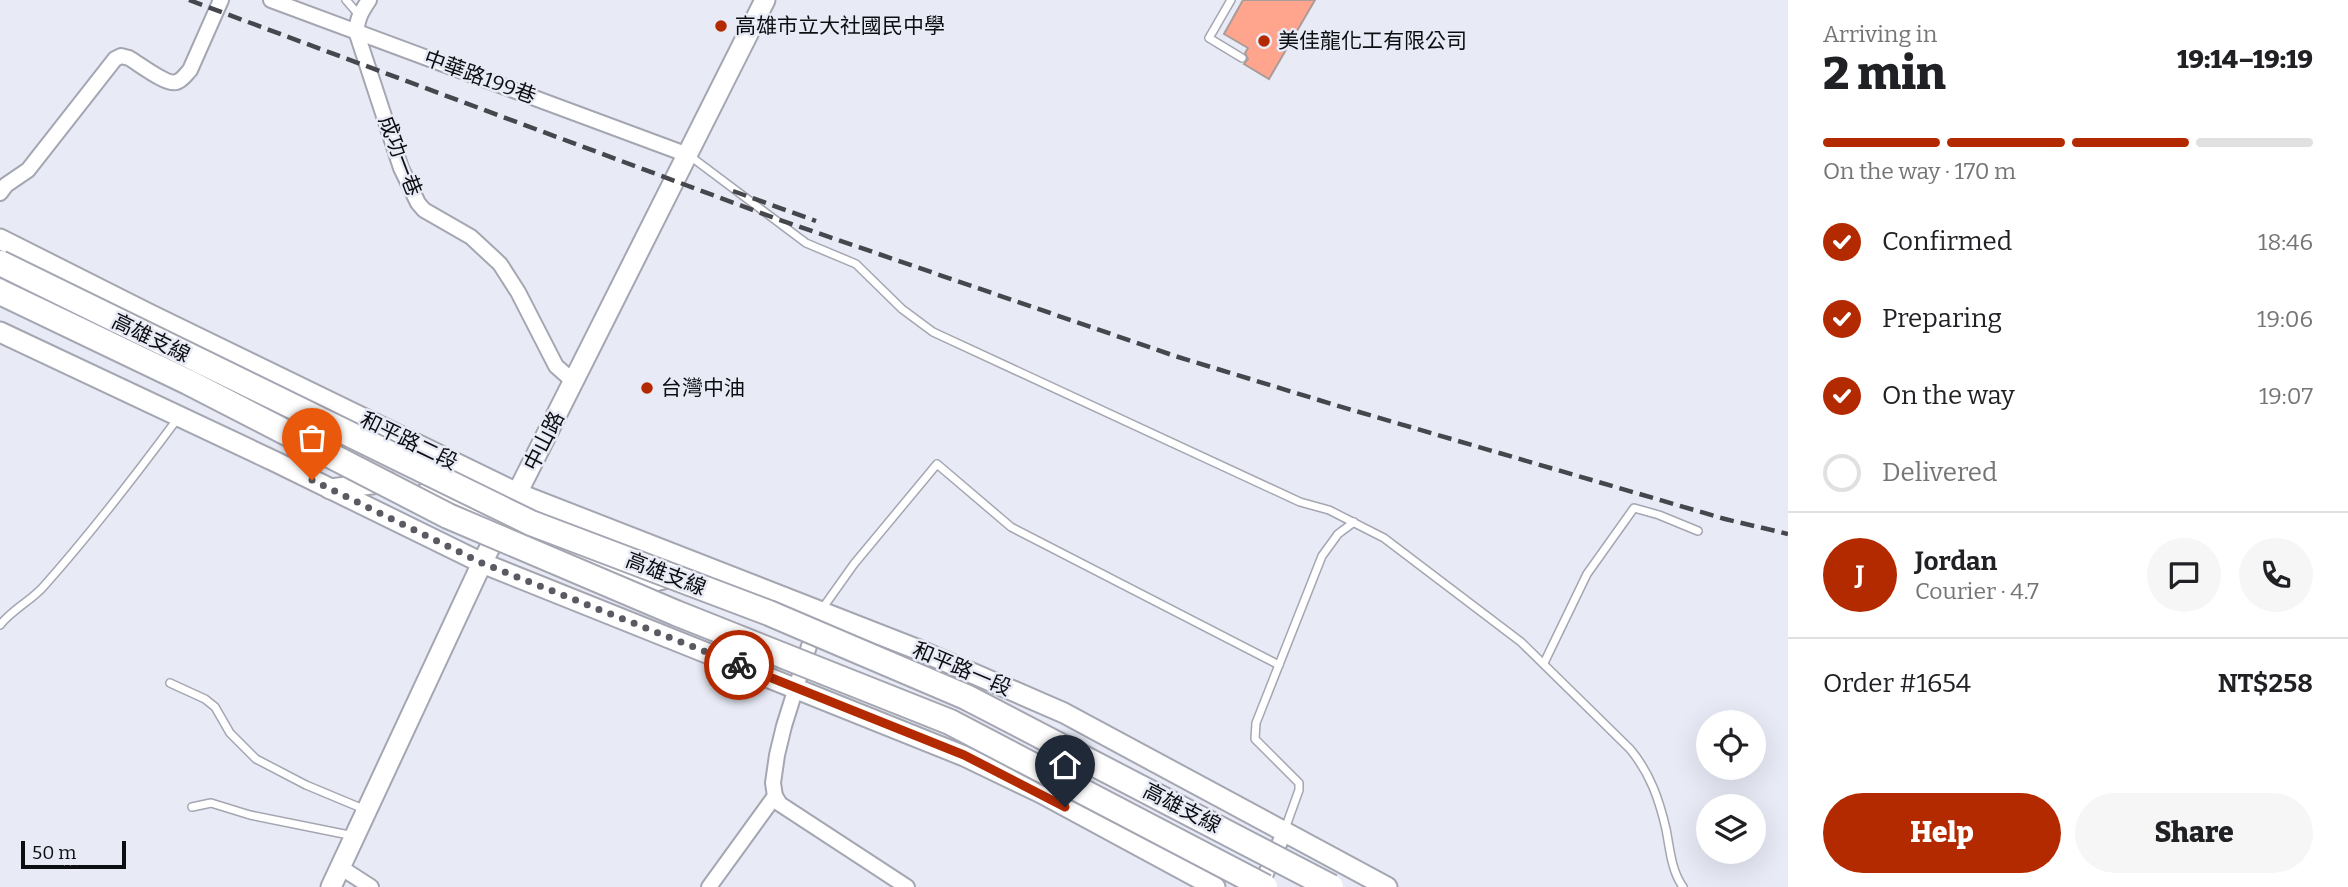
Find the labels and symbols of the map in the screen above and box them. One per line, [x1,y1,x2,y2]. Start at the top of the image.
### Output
place label: 高雄市立大社國民中學 [735,13,945,39]
marker: 高雄市立大社國民中學 [713,18,729,34]
place label: 美佳龍化工有限公司 [1278,28,1467,54]
marker: 美佳龍化工有限公司 [1256,33,1272,49]
street label: 中華路199巷 [421,45,539,109]
street label: 成功一巷 [373,112,427,200]
street label: 高雄支線 [108,308,194,368]
place label: 台灣中油 [661,375,745,401]
marker: 台灣中油 [639,380,655,396]
street label: 和平路二段 [356,406,462,476]
street label: 中山路 [518,407,570,475]
pin [282,408,342,480]
street label: 高雄支線 [622,547,710,601]
courier [704,630,774,700]
street label: 和平路一段 [909,637,1015,701]
pin [1035,735,1095,807]
street label: 高雄支線 [1139,777,1225,839]
scale bar [21,838,126,870]

